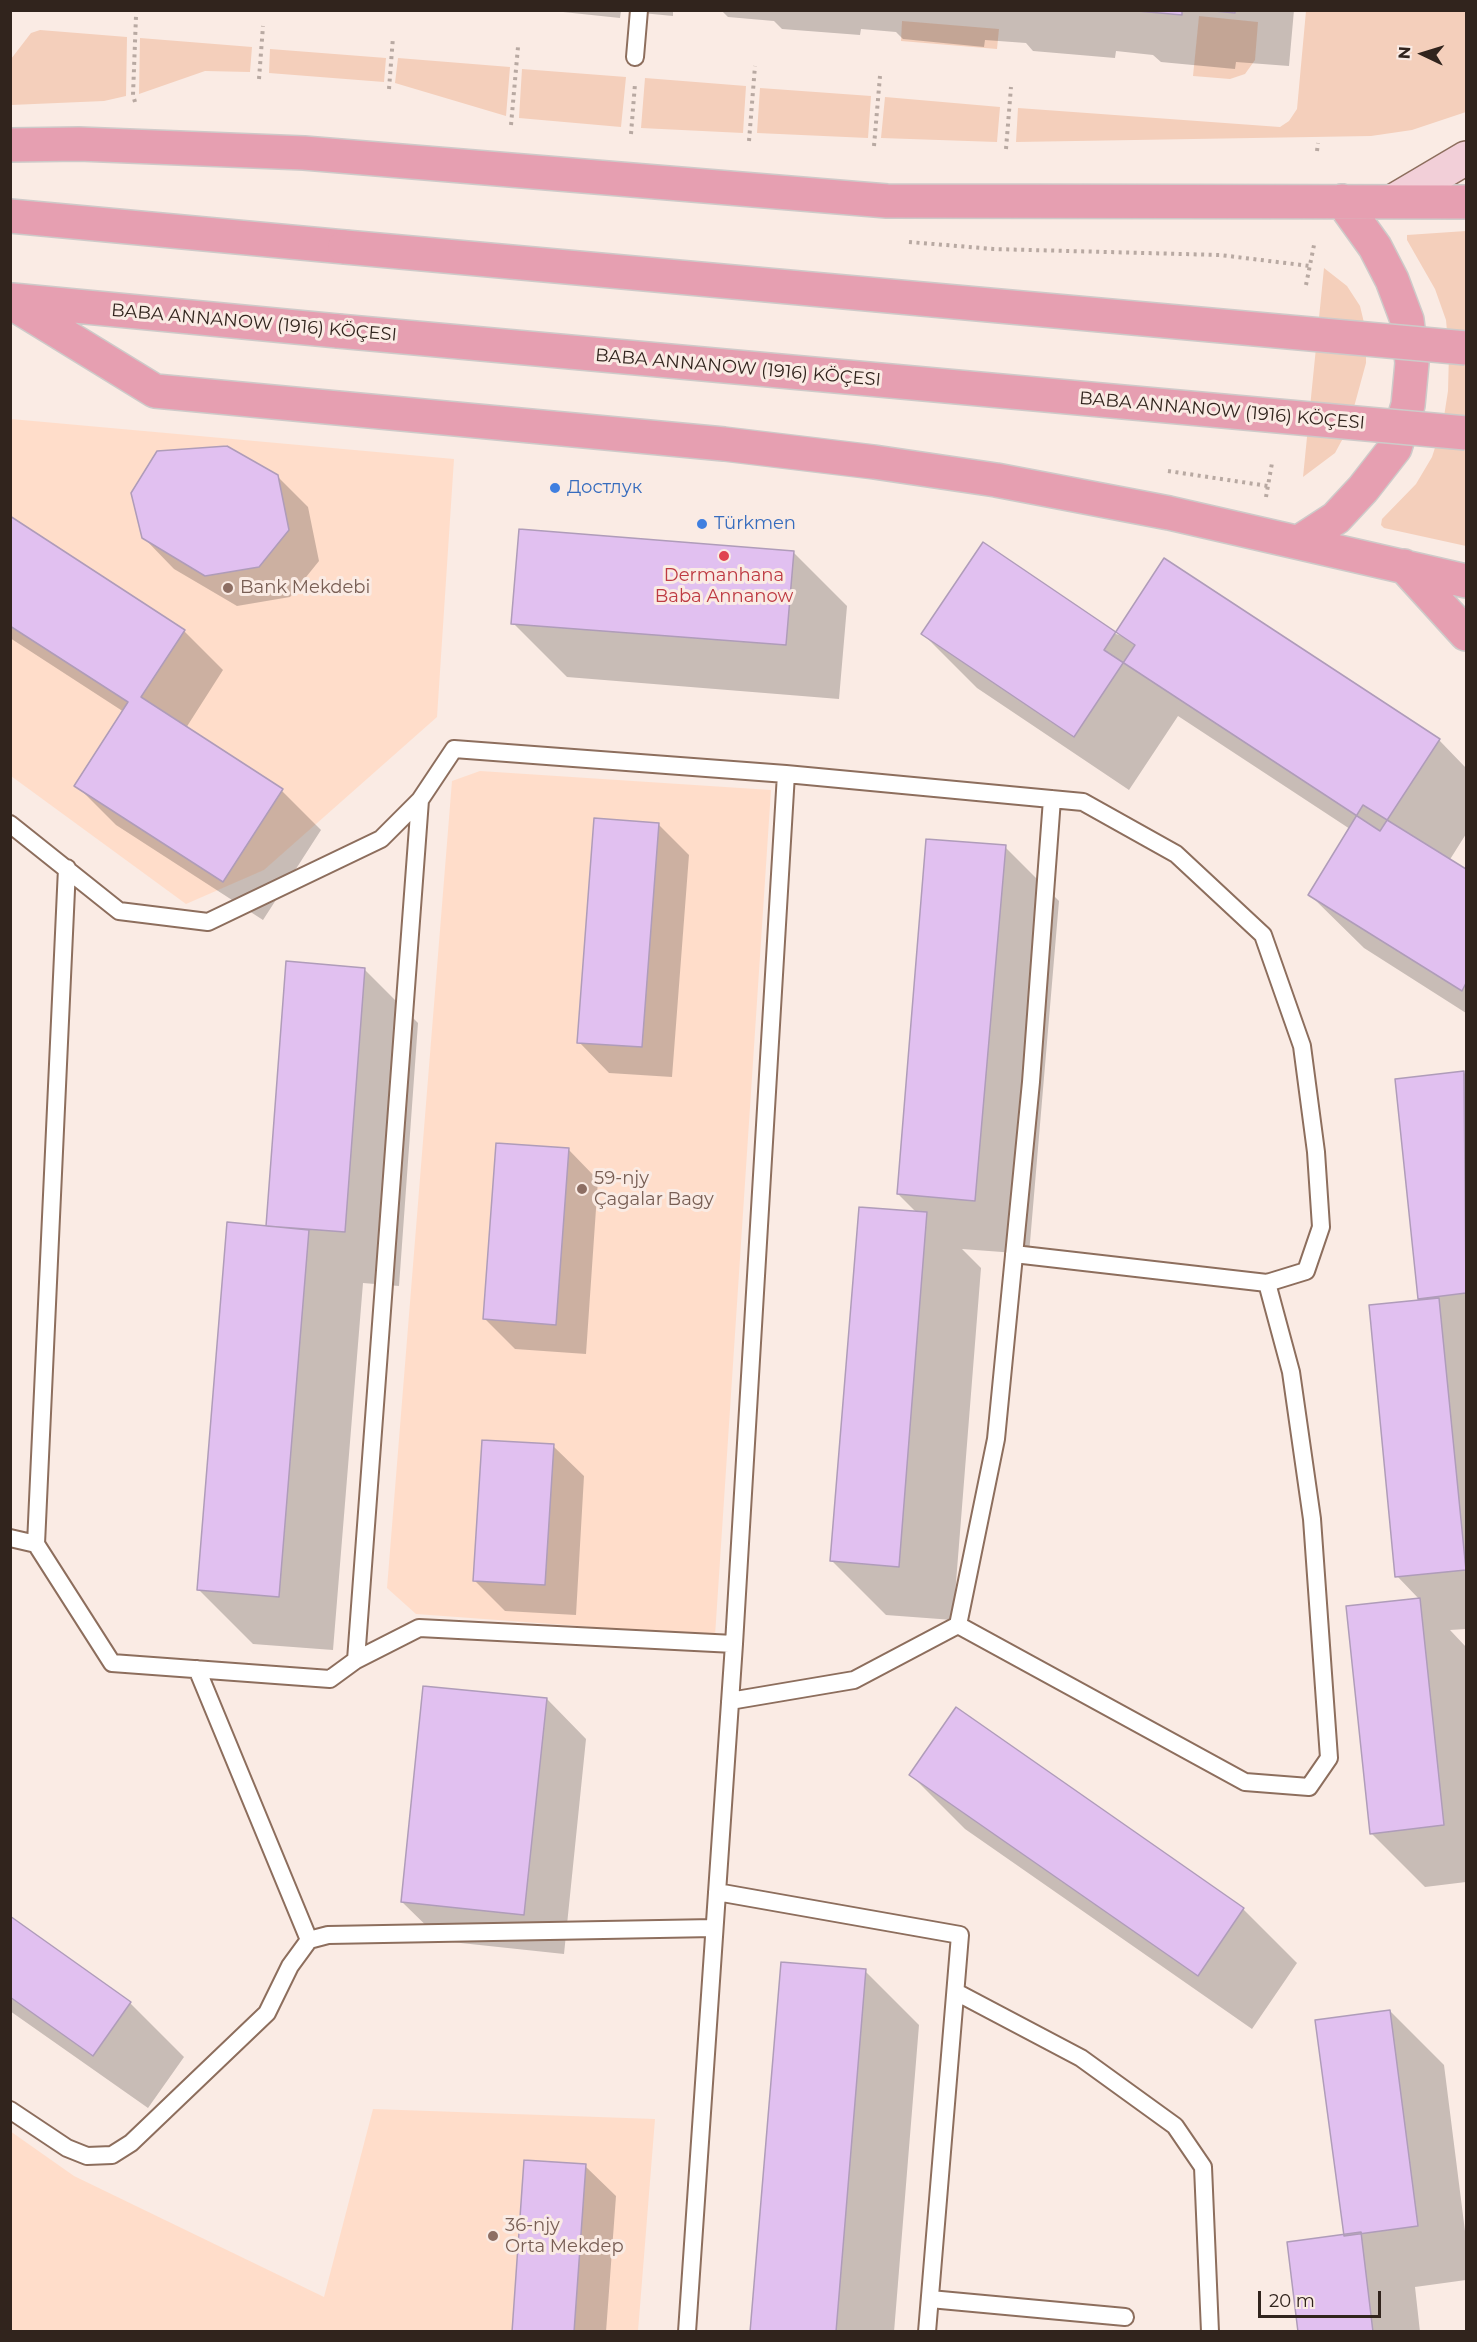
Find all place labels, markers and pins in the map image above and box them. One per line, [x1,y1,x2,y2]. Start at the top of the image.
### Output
place label: Достлук [567,477,642,499]
marker: Достлук [548,481,562,495]
place label: Türkmen [714,513,796,535]
marker: Türkmen [695,517,709,531]
marker: Dermanhana Baba Annanow [717,549,731,563]
place label: Dermanhana Baba Annanow [655,565,793,608]
place label: Bank Mekdebi [240,577,370,599]
marker: Bank Mekdebi [221,581,235,595]
place label: 59-njy Çagalar Bagy [594,1168,714,1210]
marker: 59-njy Çagalar Bagy [575,1182,589,1196]
place label: 36-njy Orta Mekdep [505,2215,624,2258]
marker: 36-njy Orta Mekdep [486,2229,500,2243]

